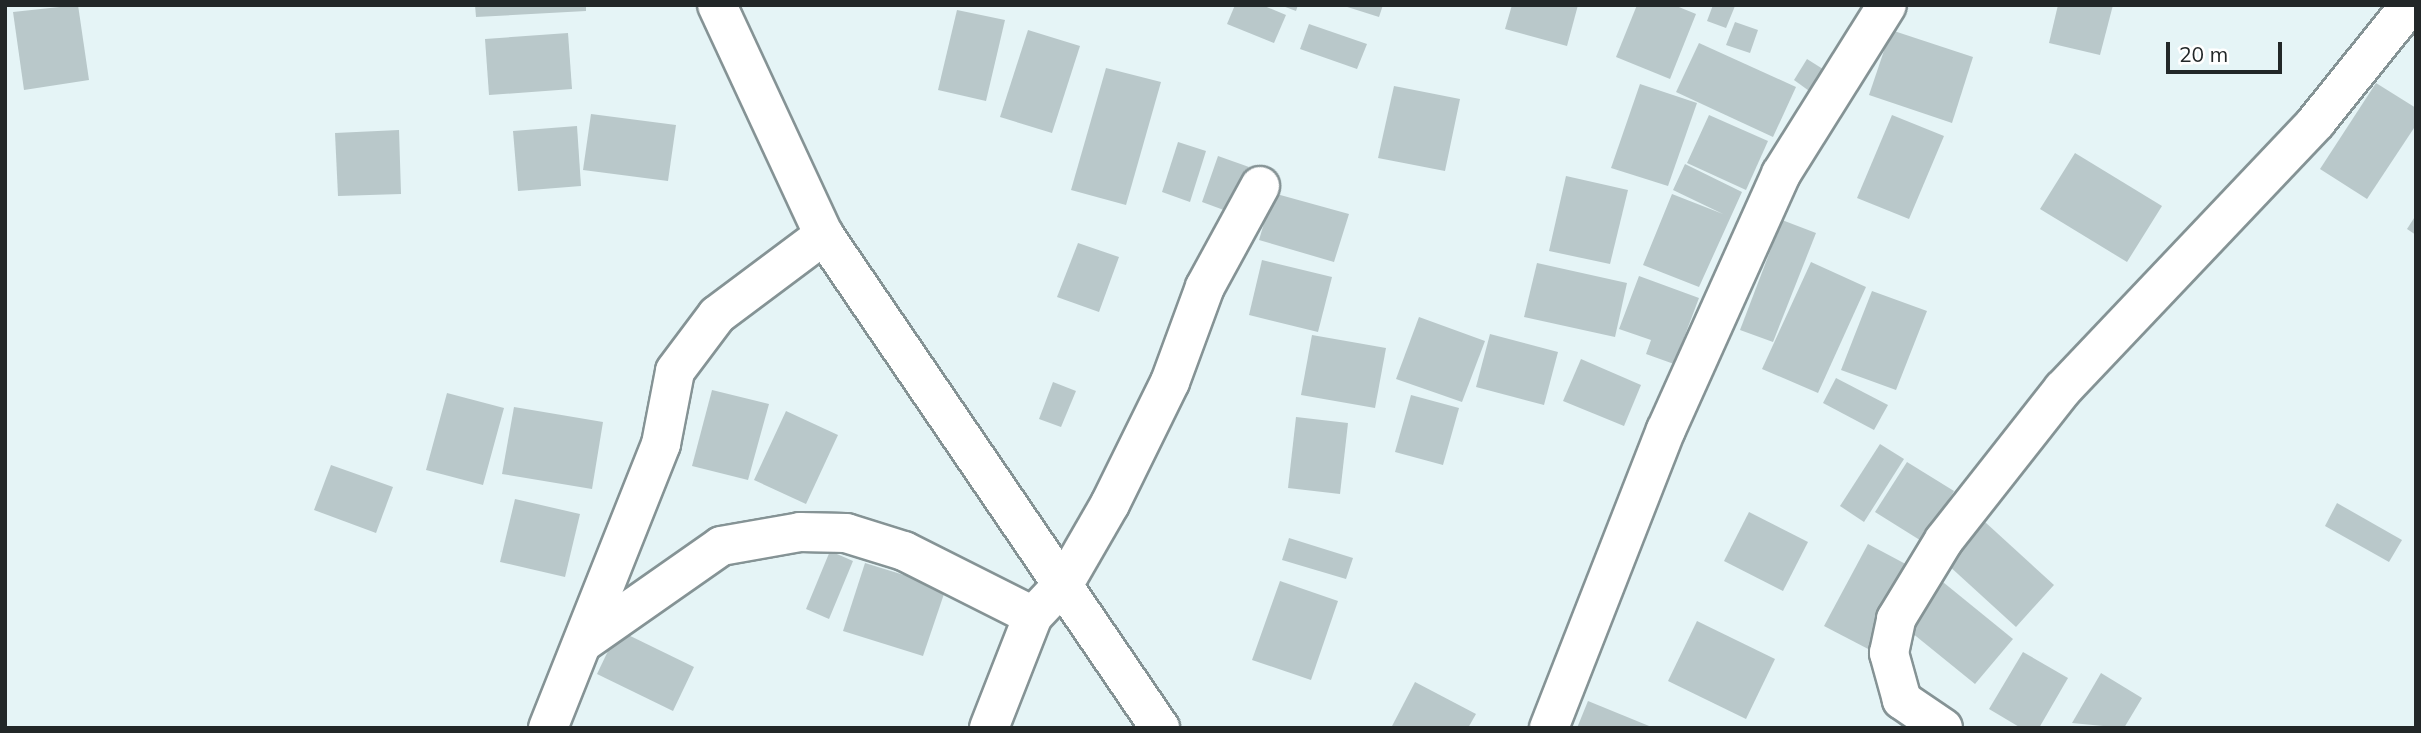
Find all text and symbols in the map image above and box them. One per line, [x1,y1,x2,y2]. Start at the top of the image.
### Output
scale bar [2169,28,2284,72]
text: 20 m [2179,41,2228,67]

